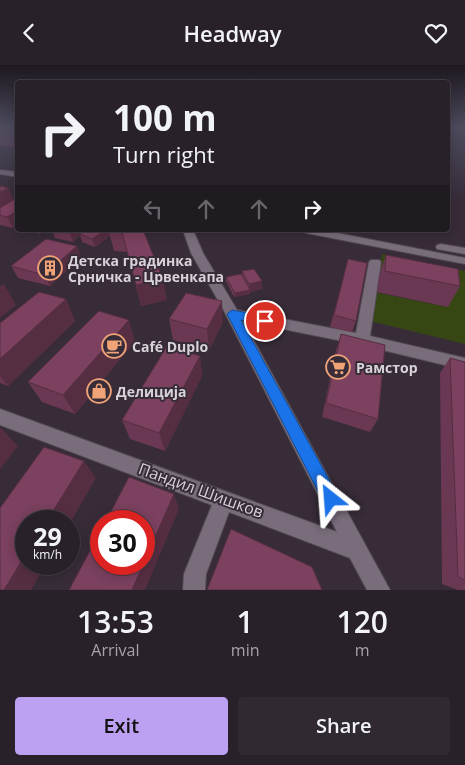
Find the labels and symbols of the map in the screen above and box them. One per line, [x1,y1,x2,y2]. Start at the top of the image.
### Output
place label: Детска градинка Срничка - Црвенкапа [68,251,224,286]
building icon: Детска градинка Срничка - Црвенкапа [37,255,63,281]
pin [244,300,286,342]
cafe icon: Café Duplo [101,333,127,359]
place label: Café Duplo [132,337,208,356]
supermarket icon: Рамстор [325,354,351,380]
place label: Рамстор [356,358,418,377]
shop icon: Делиција [86,378,112,404]
place label: Делиција [116,382,187,401]
street label: Пандил Шишков [136,457,266,523]
position arrow [304,472,356,524]
speed limit sign: 30 [90,510,155,575]

